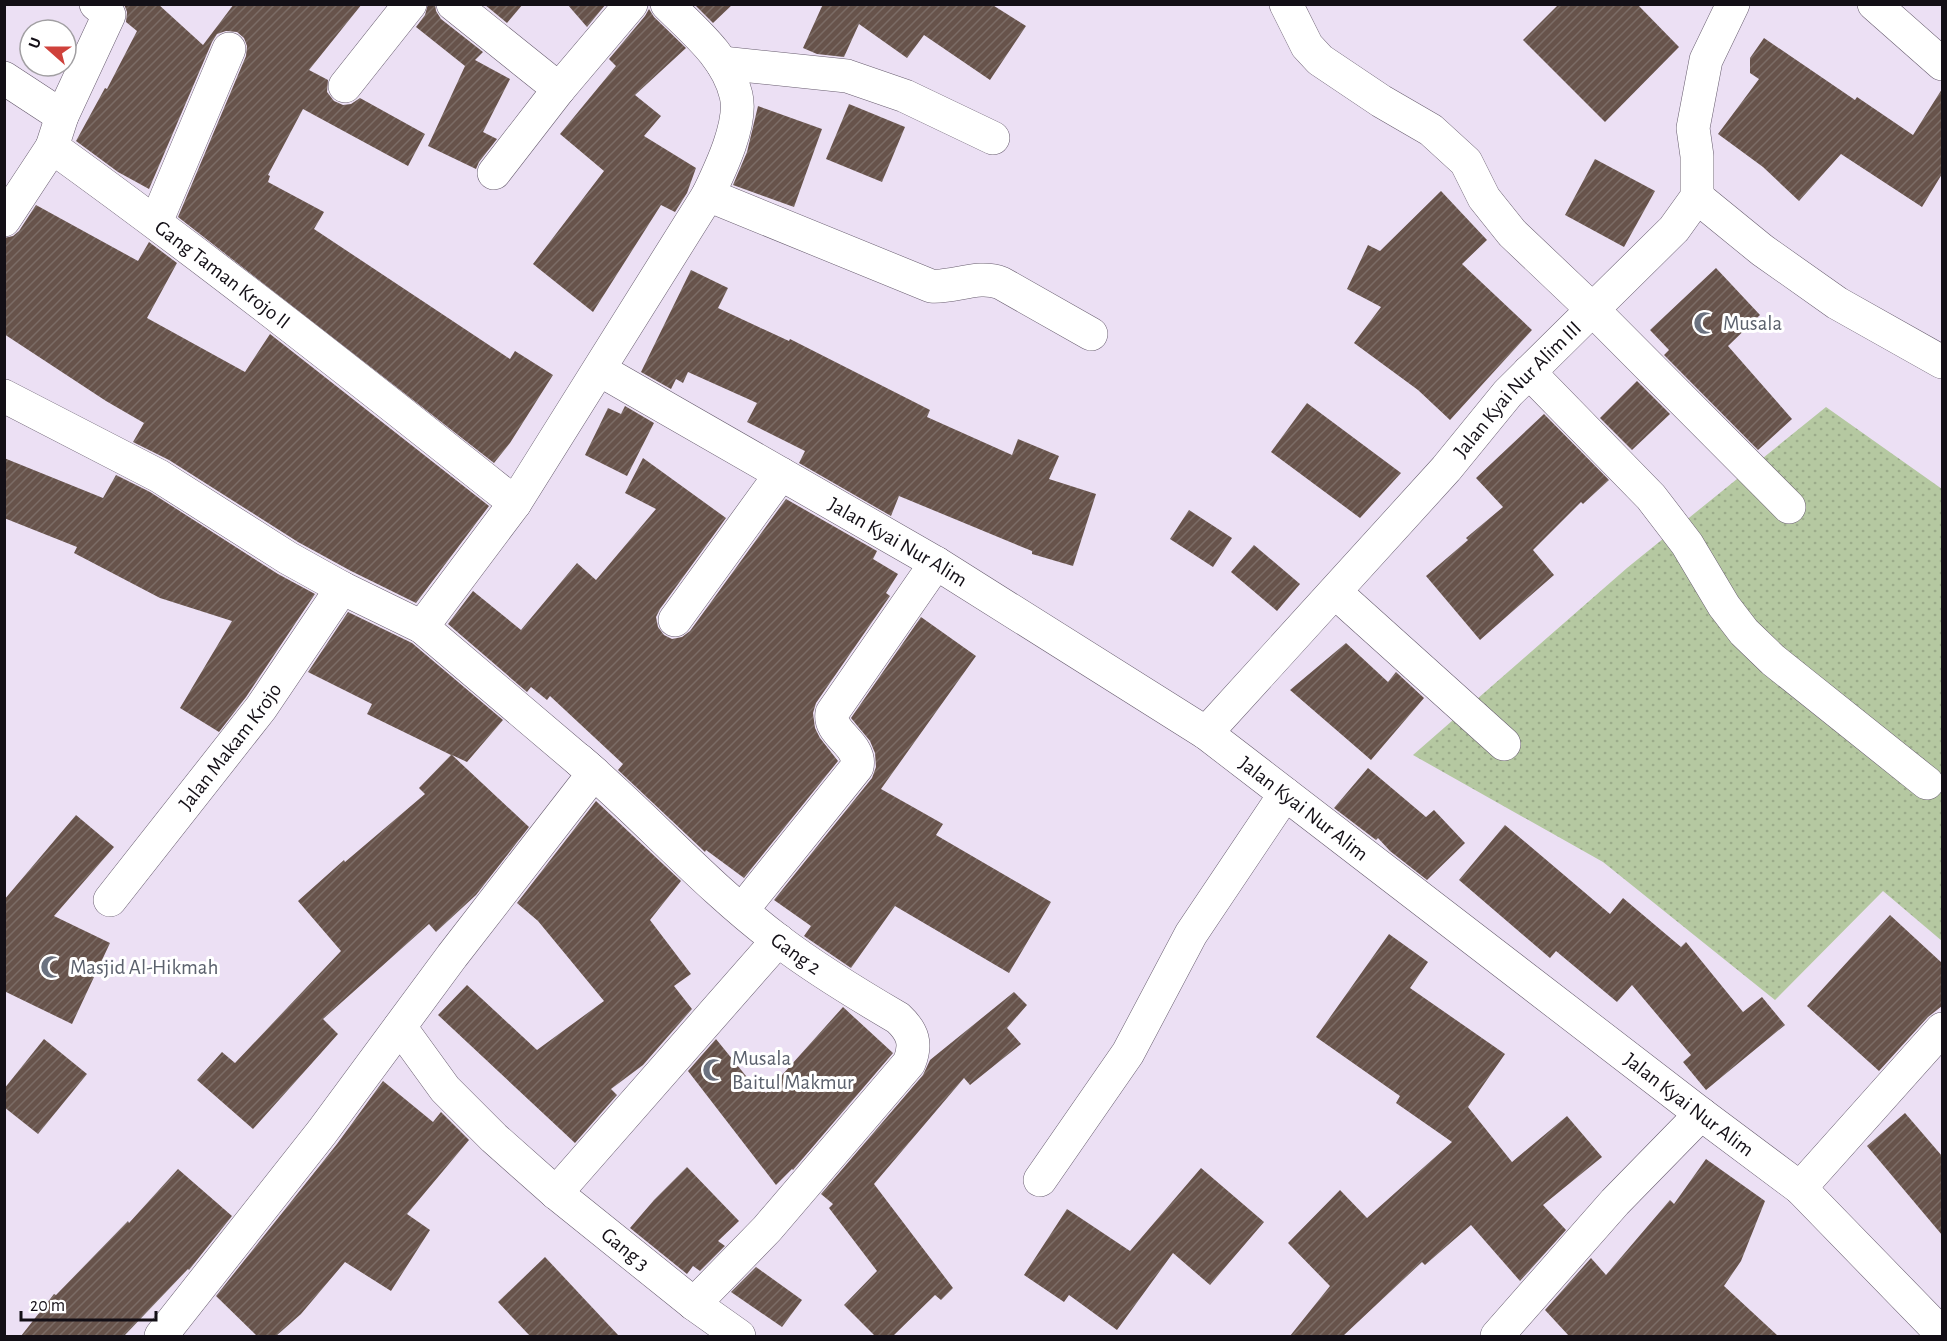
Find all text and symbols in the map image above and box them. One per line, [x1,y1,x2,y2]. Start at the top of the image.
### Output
north arrow [18,18,78,78]
text: U [26,35,44,51]
street label: Gang Taman Krojo II [151,216,295,333]
mosque icon: Musala [1692,310,1718,336]
place label: Musala [1723,313,1783,334]
street label: Jalan Kyai Nur Alim III [1450,317,1585,461]
street label: Jalan Kyai Nur Alim [825,493,971,590]
street label: Jalan Makam Krojo [175,679,285,814]
street label: Jalan Kyai Nur Alim [1235,752,1372,864]
street label: Gang 2 [767,928,825,978]
mosque icon: Masjid Al-Hikmah [39,954,65,980]
place label: Masjid Al-Hikmah [70,957,218,978]
place label: Musala Baitul Makmur [732,1048,854,1093]
street label: Jalan Kyai Nur Alim [1620,1049,1758,1160]
mosque icon: Musala Baitul Makmur [701,1057,727,1083]
street label: Gang 3 [597,1223,654,1274]
scale bar [21,1284,156,1322]
text: 20 m [30,1297,65,1315]

